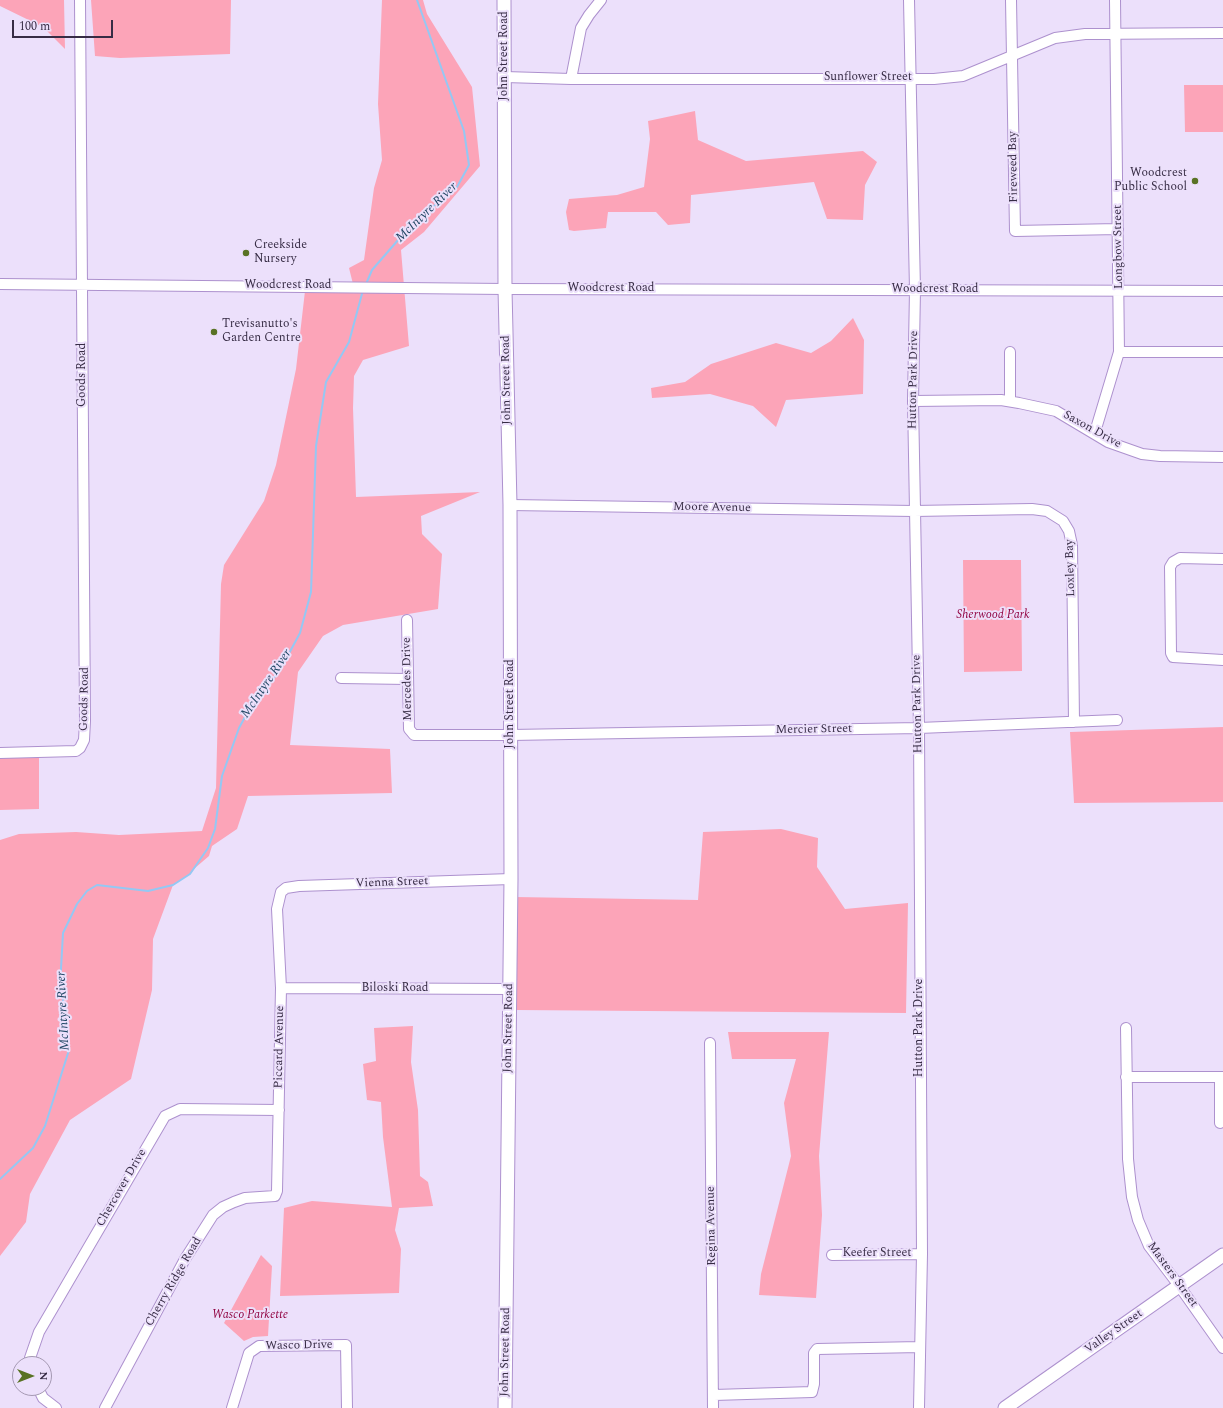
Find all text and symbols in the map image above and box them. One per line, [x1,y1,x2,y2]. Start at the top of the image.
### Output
street label: John Street Road [498,11,512,101]
scale bar [14,12,115,38]
text: 100 m [19,17,50,36]
street label: Sunflower Street [824,71,912,85]
street label: Fireweed Bay [1006,131,1022,203]
place label: Woodcrest Public School [1114,167,1187,195]
marker: Woodcrest Public School [1190,176,1200,186]
water label: McIntyre River [393,180,461,246]
street label: Longbow Street [1111,205,1127,289]
place label: Creekside Nursery [254,239,307,267]
marker: Creekside Nursery [241,248,251,258]
street label: Woodcrest Road [245,279,331,293]
street label: Woodcrest Road [568,282,654,296]
street label: Woodcrest Road [892,283,978,297]
place label: Trevisanutto's Garden Centre [222,318,301,346]
marker: Trevisanutto's Garden Centre [209,327,219,337]
street label: Hutton Park Drive [906,331,922,429]
street label: John Street Road [499,335,515,425]
street label: Goods Road [76,343,90,407]
street label: Saxon Drive [1060,408,1124,452]
street label: Moore Avenue [673,500,751,516]
street label: Loxley Bay [1063,539,1079,597]
park label: Sherwood Park [956,609,1030,623]
street label: Mercedes Drive [400,637,416,721]
water label: McIntyre River [238,647,296,721]
street label: Hutton Park Drive [910,655,926,753]
street label: John Street Road [504,659,518,749]
street label: Goods Road [77,667,93,731]
street label: Mercier Street [776,722,852,738]
street label: Vienna Street [355,875,429,891]
water label: McIntyre River [54,971,74,1051]
street label: Hutton Park Drive [913,979,927,1077]
street label: Biloski Road [361,982,429,996]
street label: John Street Road [501,983,517,1073]
street label: Piccard Avenue [272,1005,288,1089]
street label: Chercover Drive [94,1147,150,1229]
street label: Regina Avenue [704,1186,720,1266]
street label: Cherry Ridge Road [143,1235,205,1329]
street label: Masters Street [1144,1240,1200,1310]
street label: Keefer Street [842,1247,912,1261]
street label: John Street Road [498,1307,514,1397]
street label: Valley Street [1082,1307,1146,1357]
park label: Wasco Parkette [212,1309,288,1323]
street label: Wasco Drive [265,1338,333,1354]
north arrow [12,1356,52,1396]
text: N [35,1372,52,1380]

